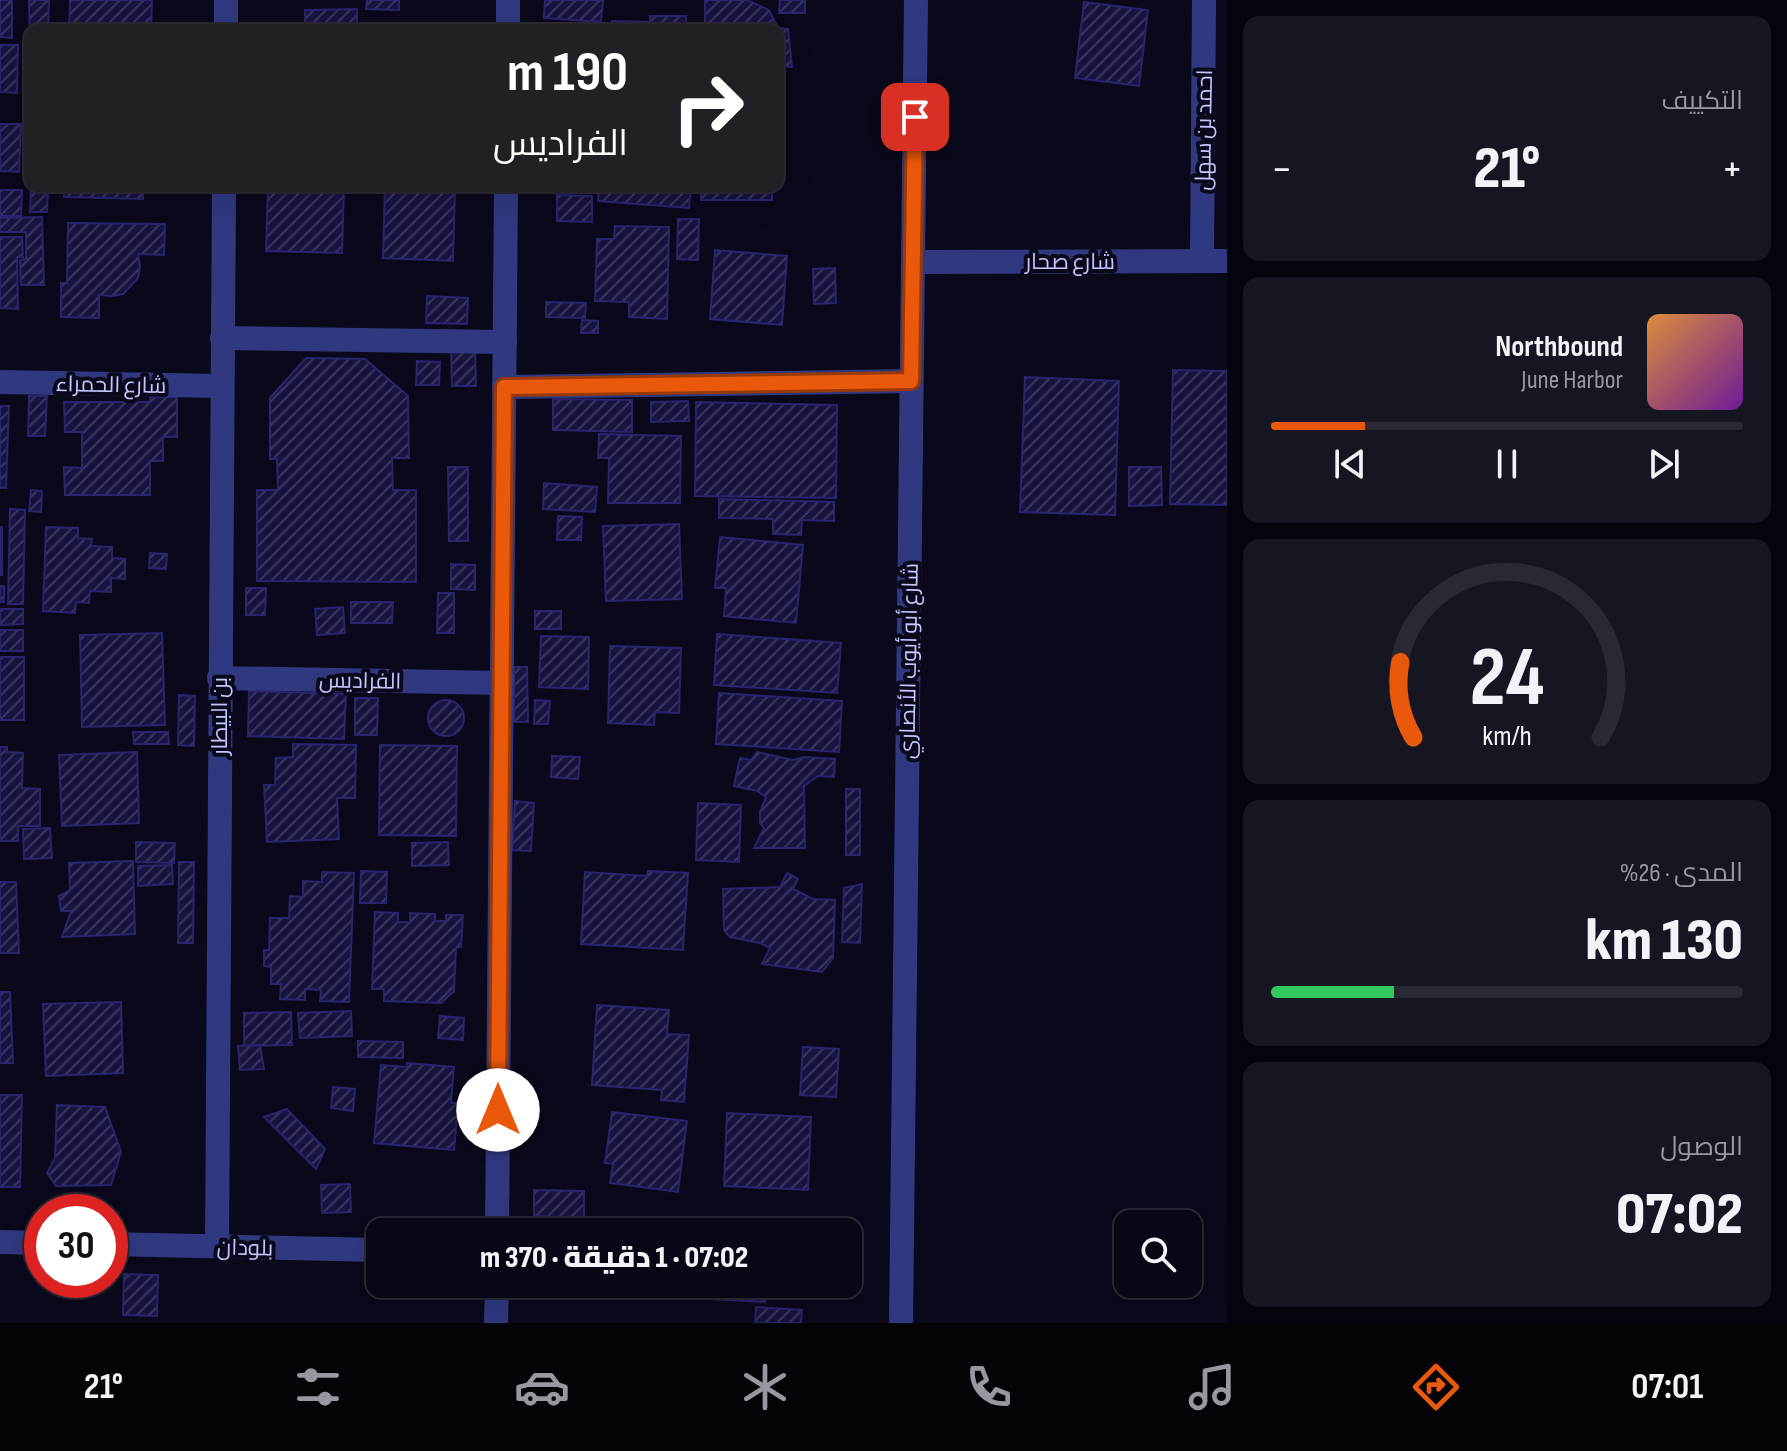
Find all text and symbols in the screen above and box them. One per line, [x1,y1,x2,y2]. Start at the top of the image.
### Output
text: 190 m [507,40,628,107]
icon: right [656,56,760,160]
street label: احمد بن سهل [1190,69,1219,191]
pin [881,83,949,151]
text: التكييف [1661,86,1743,117]
icon: arrive [893,95,937,139]
text: الفراديس [493,123,628,166]
text: 21° [1474,133,1540,205]
text: − [1271,143,1293,196]
text: + [1721,143,1743,196]
street label: شارع صحار [1023,249,1115,276]
text: Northbound [1495,329,1623,365]
text: June Harbor [1521,365,1623,396]
street label: شارع الحمراء [55,371,167,400]
icon: previous [1328,442,1372,486]
icon: pause [1485,442,1529,486]
icon: next [1642,442,1686,486]
street label: شارع أبو أيوب الأنصاري [893,563,927,759]
text: 24 [1470,628,1544,728]
street label: الفراديس [319,667,401,696]
street label: بن البيطار [207,677,234,757]
text: km/h [1482,719,1532,754]
text: المدى · 26% [1620,858,1743,889]
text: 130 km [1585,905,1743,977]
position arrow [456,1068,540,1152]
text: الوصول [1660,1132,1743,1163]
text: 07:02 [1616,1179,1743,1251]
speed limit sign: 30 [24,1194,128,1298]
map controls [1114,1210,1202,1298]
button: search [1114,1210,1202,1298]
street label: بلودان [216,1235,273,1262]
text: 07:02 · 1 دقيقة · 370 m [480,1240,748,1276]
icon: filters [290,1359,346,1415]
icon: car [514,1359,570,1415]
icon: climate [737,1359,793,1415]
icon: phone [961,1359,1017,1415]
icon: music [1184,1359,1240,1415]
icon: directions [1408,1359,1464,1415]
text: 21° [84,1366,123,1409]
text: 07:01 [1631,1366,1703,1409]

